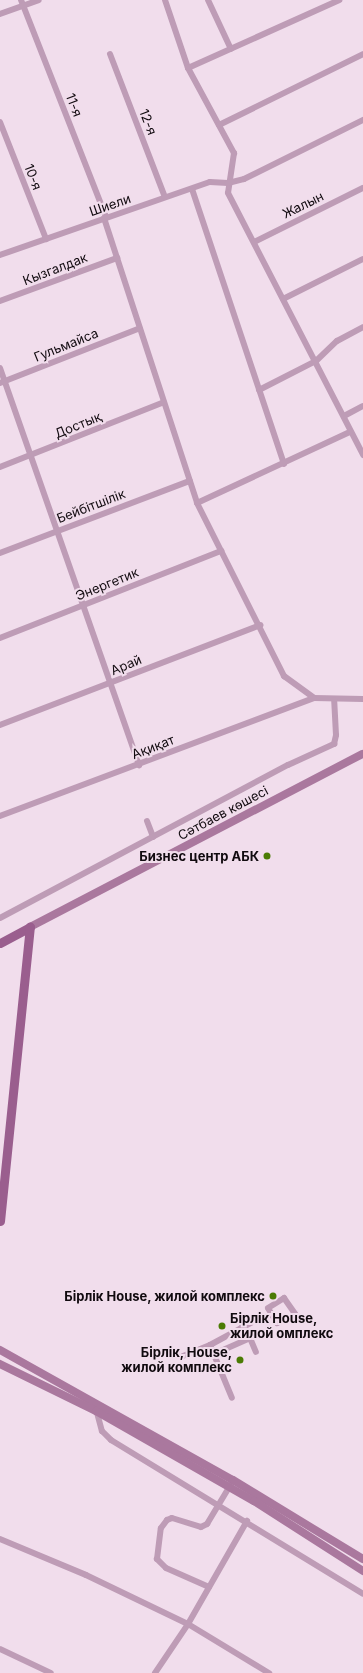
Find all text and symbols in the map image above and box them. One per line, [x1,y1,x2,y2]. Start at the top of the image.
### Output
street label: 11-я [62,91,86,119]
street label: 12-я [136,107,160,137]
street label: 10-я [21,162,45,192]
street label: Жалын [280,188,326,222]
street label: Шиели [87,191,133,219]
street label: Кызгалдак [21,250,89,288]
street label: Гульмайса [32,325,100,365]
street label: Достық [52,409,104,441]
street label: Бейбітшілік [54,486,128,526]
street label: Энергетик [73,564,141,604]
street label: Арай [108,652,144,678]
street label: Ақиқат [129,732,177,762]
street label: Сәтбаев көшесі [175,783,271,843]
place label: Бизнес центр АБК [139,848,259,864]
marker: Бизнес центр АБК [262,851,272,861]
place label: Бірлік House, жилой комплекс [64,1288,265,1304]
marker: Бірлік House, жилой комплекс [268,1291,278,1301]
place label: Бірлік House, жилой омплекс [230,1311,333,1342]
marker: Бірлік House, жилой омплекс [217,1321,227,1331]
place label: Бірлік, House, жилой комплекс [121,1345,232,1376]
marker: Бірлік, House, жилой комплекс [235,1355,245,1365]

